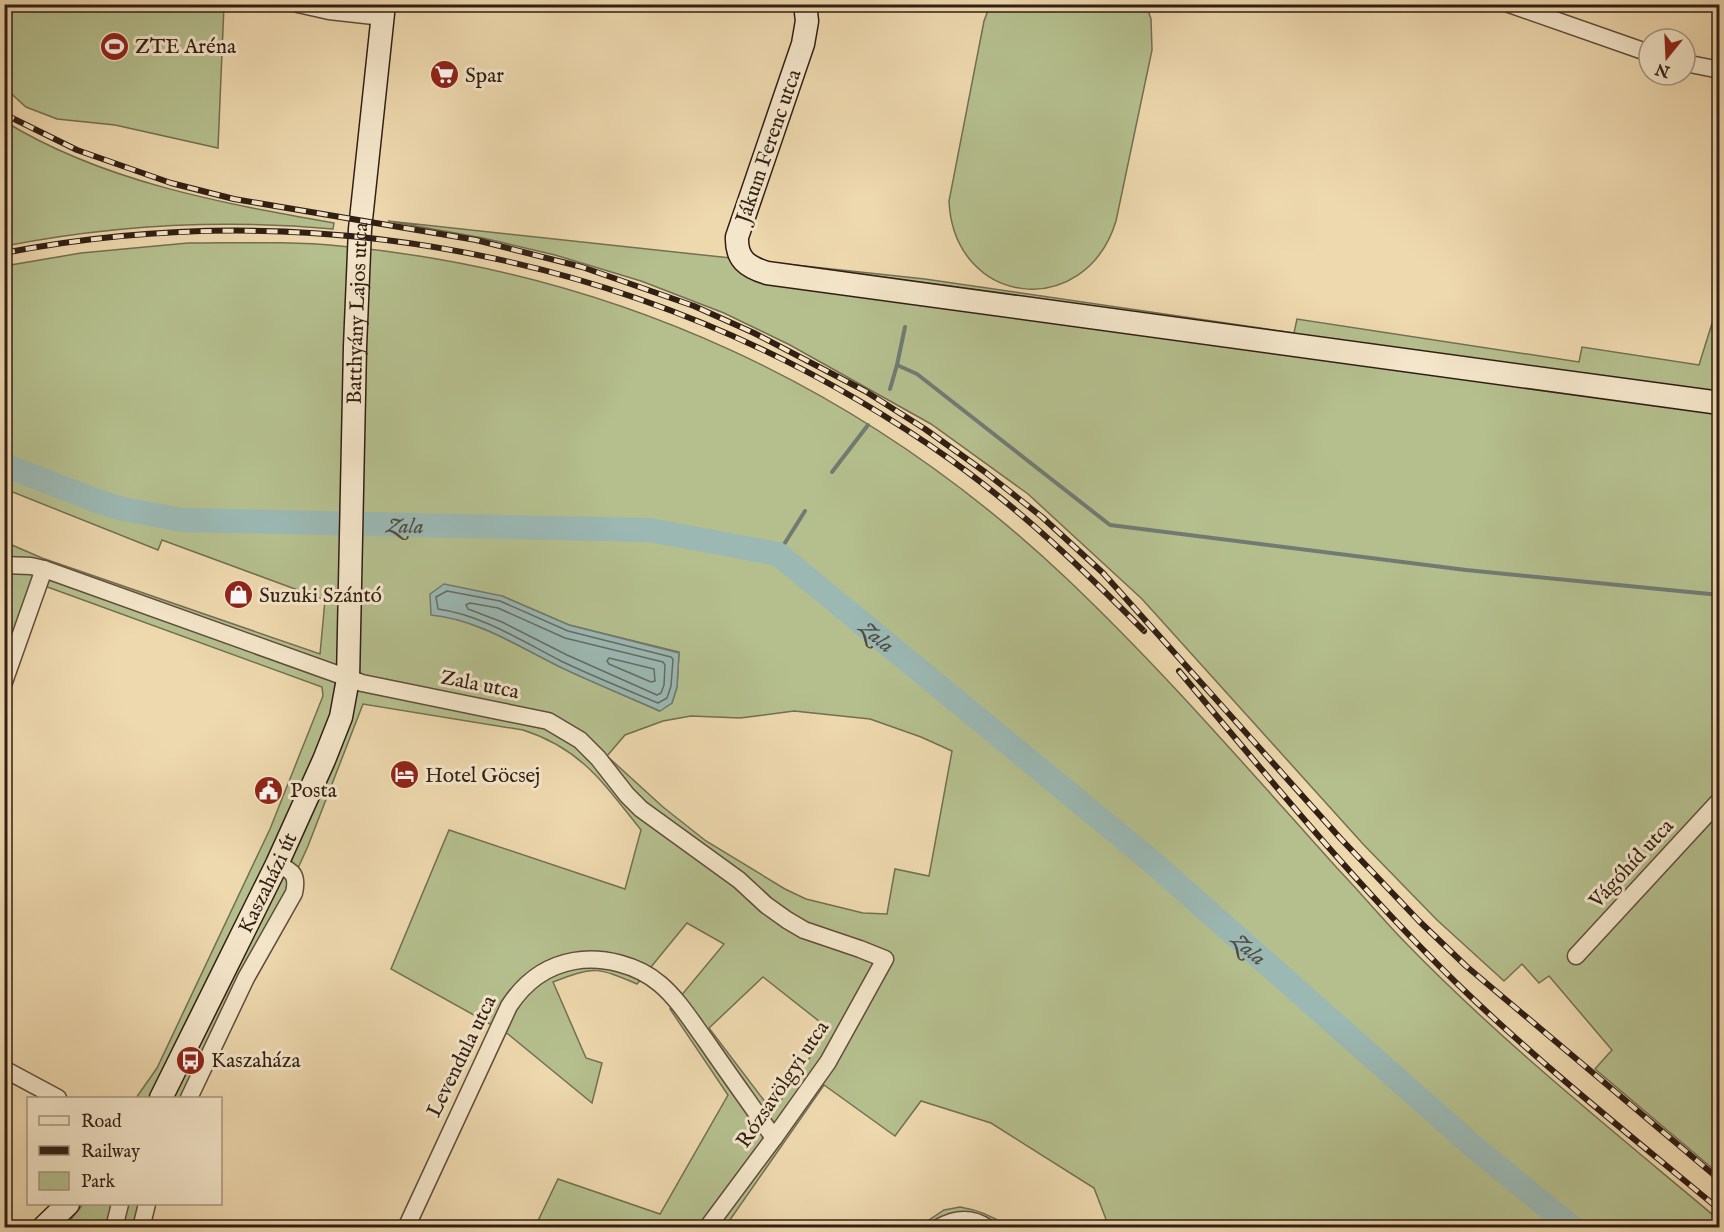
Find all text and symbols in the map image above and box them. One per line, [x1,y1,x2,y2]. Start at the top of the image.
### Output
north arrow [1637,27,1697,87]
sports icon: ZTE Aréna [98,30,130,62]
place label: ZTE Aréna [135,34,237,61]
text: N [1653,58,1674,81]
supermarket icon: Spar [428,59,460,91]
place label: Spar [465,63,504,90]
street label: Jákum Ferenc utca [730,65,809,229]
street label: Batthyány Lajos utca [342,220,376,405]
water label: Zala [384,512,424,541]
shop icon: Suzuki Szántó [222,579,254,611]
place label: Suzuki Szántó [259,583,382,610]
water label: Zala [851,613,900,660]
street label: Zala utca [438,665,522,706]
hotel icon: Hotel Göcsej [388,759,420,791]
place label: Hotel Göcsej [425,763,540,790]
public building icon: Posta [253,774,285,806]
place label: Posta [290,778,338,805]
street label: Vágóhíd utca [1583,813,1681,915]
street label: Kaszaházi út [233,829,304,938]
water label: Zala [1224,926,1272,973]
street label: Levendula utca [421,990,504,1122]
street label: Rózsavölgyi utca [731,1015,836,1154]
bus stop icon: Kaszaháza [174,1044,206,1076]
place label: Kaszaháza [211,1048,301,1075]
legend [27,1097,222,1205]
text: Road [81,1111,122,1134]
text: Railway [81,1141,140,1164]
text: Park [81,1171,116,1194]

